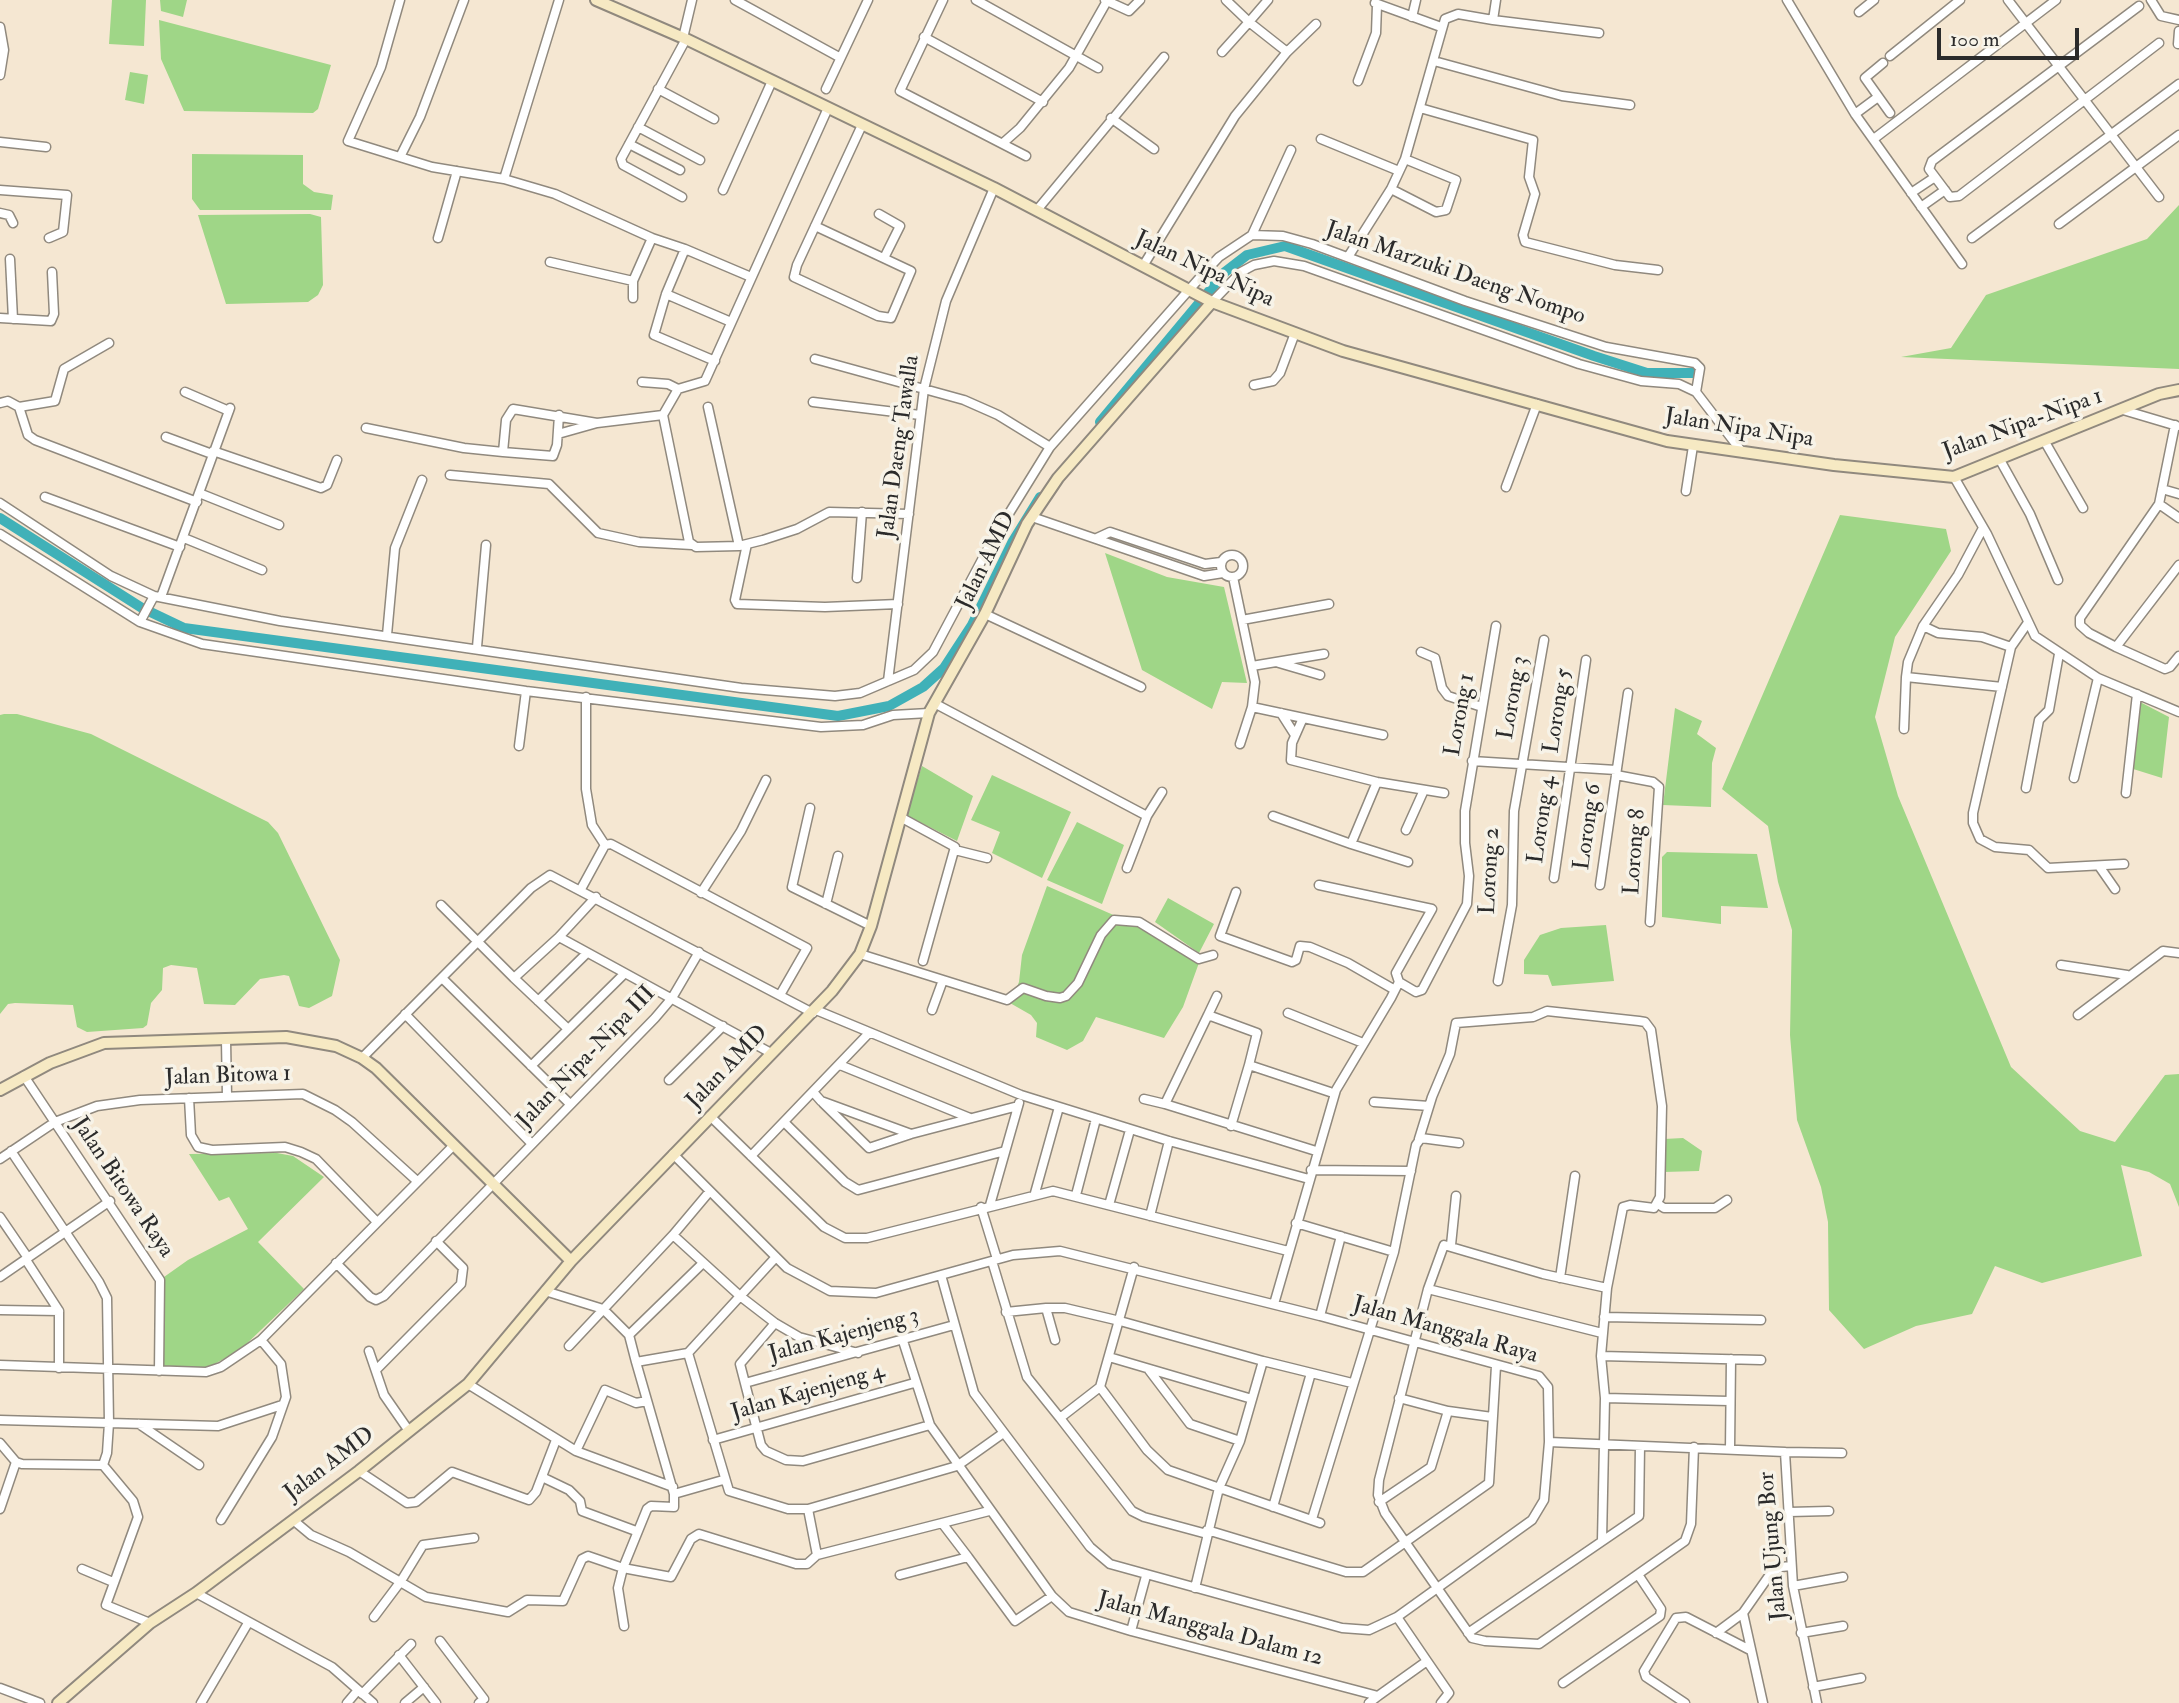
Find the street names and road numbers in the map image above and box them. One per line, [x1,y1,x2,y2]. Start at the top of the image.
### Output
street label: Jalan Marzuki Daeng Nompo [1321,217,1589,331]
street label: Jalan Nipa Nipa [1130,226,1278,314]
street label: Jalan Daeng Tawalla [873,354,927,540]
street label: Jalan Nipa-Nipa 1 [1939,383,2107,467]
street label: Jalan Nipa Nipa [1663,404,1815,454]
street label: Jalan AMD [951,507,1023,615]
street label: Lorong 3 [1493,654,1535,742]
street label: Lorong 5 [1539,667,1579,755]
street label: Lorong 1 [1440,671,1482,759]
street label: Lorong 4 [1523,775,1563,865]
street label: Lorong 6 [1569,782,1609,872]
street label: Lorong 8 [1619,808,1653,896]
street label: Lorong 2 [1475,827,1507,915]
street label: Jalan Nipa-Nipa III [512,981,662,1135]
street label: Jalan AMD [681,1020,775,1116]
street label: Jalan Bitowa 1 [164,1061,292,1093]
street label: Jalan Bitowa Raya [65,1113,179,1263]
street label: Jalan Manggala Raya [1349,1291,1541,1371]
street label: Jalan Kajenjeng 3 [766,1303,922,1369]
street label: Jalan Kajenjeng 4 [728,1358,888,1428]
street label: Jalan AMD [279,1422,381,1508]
street label: Jalan Ujung Bor [1754,1470,1794,1622]
street label: Jalan Manggala Dalam 12 [1094,1587,1326,1673]

